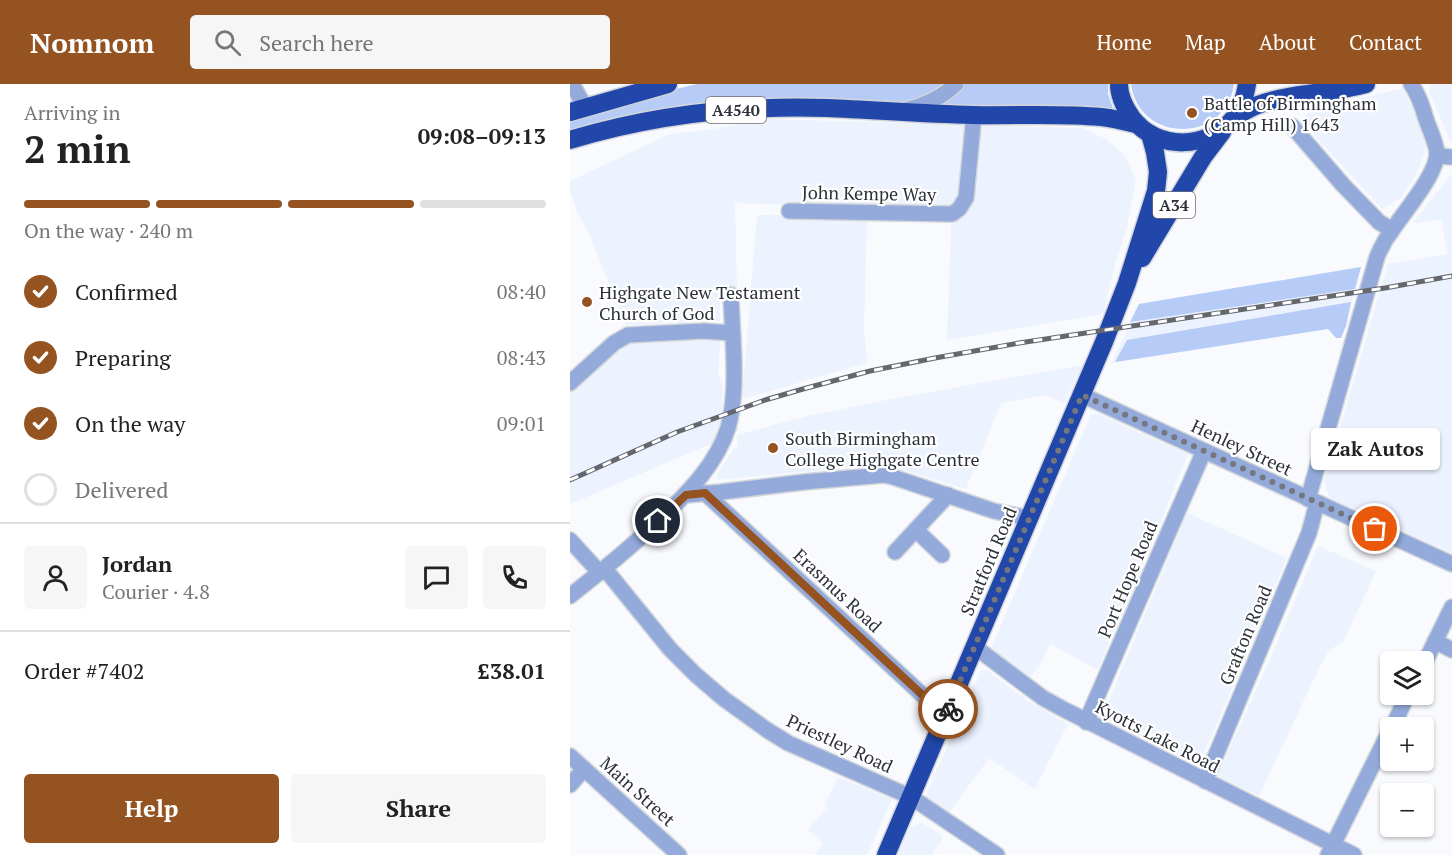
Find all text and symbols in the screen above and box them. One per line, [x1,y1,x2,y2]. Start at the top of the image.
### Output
search box [190,15,610,69]
text: Nomnom [30,24,154,61]
icon: search [211,26,244,59]
text: Search here [259,28,374,57]
text: Home [1096,28,1152,56]
text: Map [1185,28,1226,56]
text: About [1259,28,1316,56]
text: Contact [1349,28,1422,56]
place label: Battle of Birmingham (Camp Hill) 1643 [1204,91,1377,136]
road number: A4540 [706,97,766,123]
text: Arriving in [24,99,120,126]
marker: Battle of Birmingham (Camp Hill) 1643 [1185,106,1199,120]
text: 09:08–09:13 [418,121,546,150]
text: 2 min [24,122,131,174]
street label: John Kempe Way [802,180,937,206]
road number: A34 [1153,192,1195,218]
text: On the way · 240 m [24,217,193,244]
icon: check [24,275,57,308]
text: Confirmed [75,277,178,306]
text: 08:40 [497,278,546,305]
place label: Highgate New Testament Church of God [599,280,801,325]
marker: Highgate New Testament Church of God [580,295,594,309]
icon: check [24,341,57,374]
text: Preparing [75,343,171,372]
text: 08:43 [497,344,546,371]
icon: check [24,407,57,440]
text: On the way [75,409,185,438]
text: 09:01 [497,410,546,437]
street label: Henley Street [1188,413,1297,481]
place label: South Birmingham College Highgate Centre [785,426,980,471]
callout: Zak Autos [1310,427,1440,469]
text: Zak Autos [1327,435,1424,462]
marker: South Birmingham College Highgate Centre [766,441,780,455]
text: Delivered [75,475,168,504]
pin [632,495,683,546]
street label: Stratford Road [954,503,1022,619]
pin [1349,503,1400,554]
icon: home [641,504,674,537]
icon: bag [1358,512,1391,545]
street label: Port Hope Road [1092,517,1162,641]
street label: Erasmus Road [789,543,887,637]
button: person [24,546,87,609]
button: chat [405,546,468,609]
button: phone [483,546,546,609]
text: Jordan [102,549,172,578]
text: Courier · 4.8 [102,578,210,605]
street label: Grafton Road [1213,581,1277,689]
map controls [1380,651,1434,837]
button: layers [1380,651,1434,705]
text: Order #7402 [24,656,144,685]
text: £38.01 [477,656,546,685]
courier [918,679,978,739]
icon: bike [932,693,965,726]
street label: Kyotts Lake Road [1092,694,1224,778]
street label: Priestley Road [783,708,897,778]
button: + [1380,717,1434,771]
street label: Main Street [595,751,681,831]
button: Help [24,774,279,843]
button: Share [291,774,546,843]
button: − [1380,783,1434,837]

